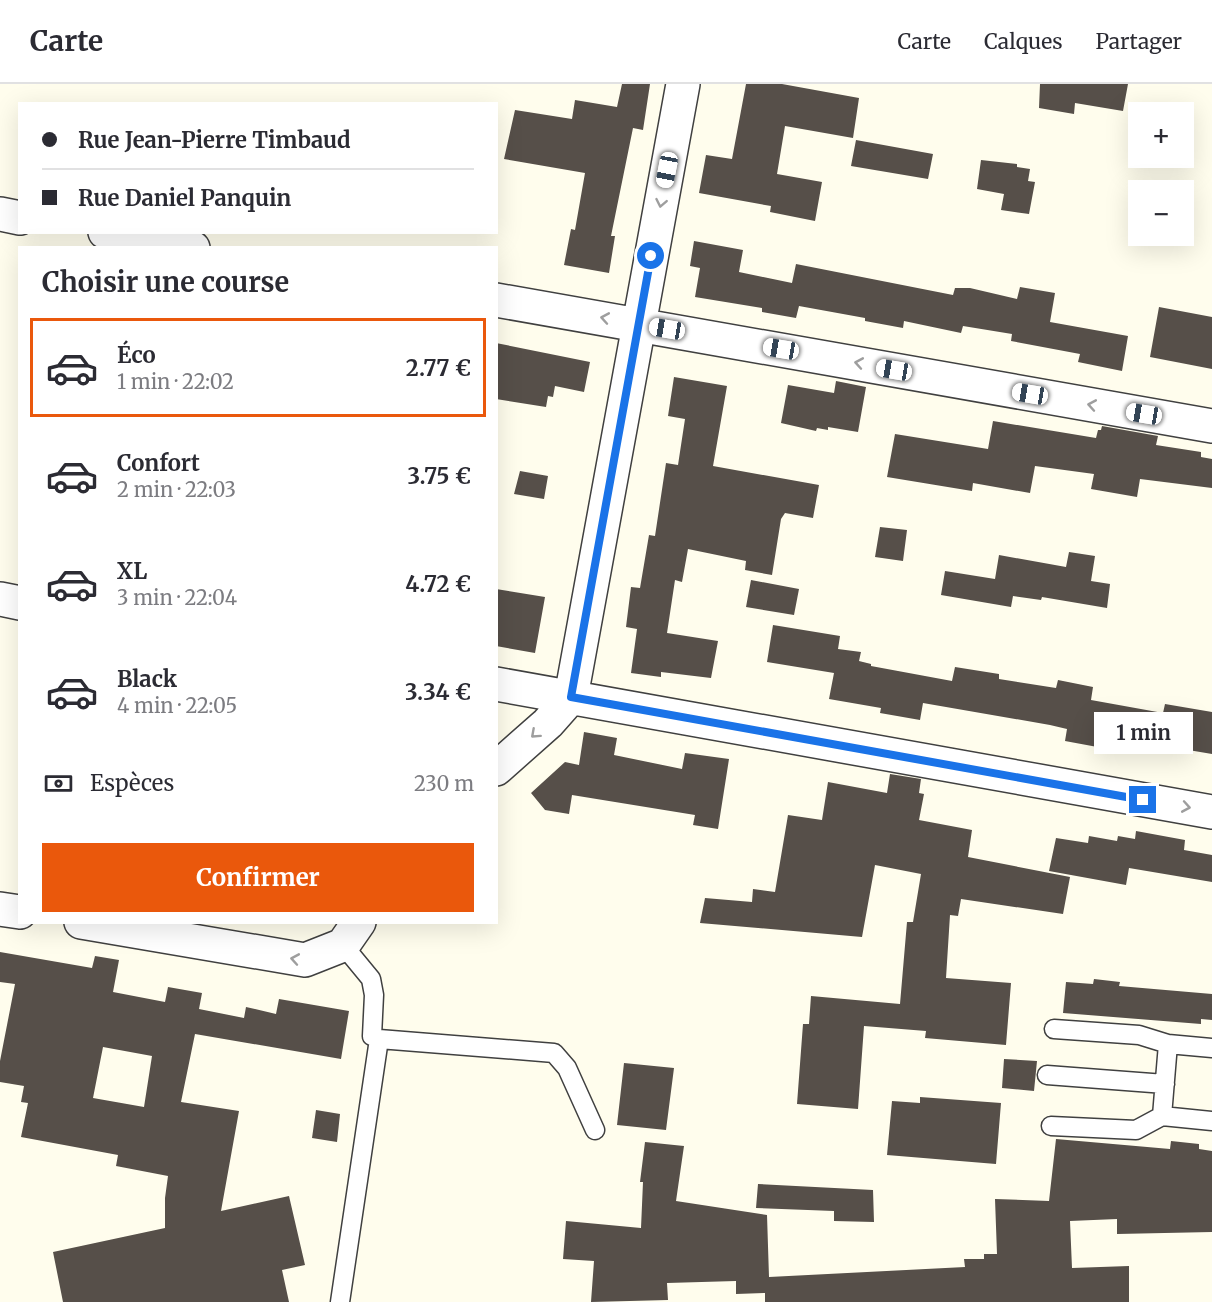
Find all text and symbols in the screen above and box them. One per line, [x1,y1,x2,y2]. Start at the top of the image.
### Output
text: Carte [30,23,103,59]
text: Carte [898,28,951,55]
text: Calques [984,28,1063,55]
text: Partager [1096,28,1182,55]
map controls [1128,102,1194,246]
button: + [1128,102,1194,168]
text: Rue Jean-Pierre Timbaud [78,126,351,154]
car [655,151,679,189]
button: − [1128,180,1194,246]
text: Rue Daniel Panquin [78,184,291,212]
one-way arrow [655,198,668,208]
route start [637,242,664,269]
text: Choisir une course [42,265,289,299]
one-way arrow [600,313,610,325]
car [648,317,686,341]
car [762,337,800,361]
icon: car [45,341,99,395]
text: Éco [117,341,156,369]
text: 2.77 € [406,354,471,382]
one-way arrow [854,358,864,370]
car [875,358,913,382]
text: 1 min · 22:02 [117,369,234,394]
car [1011,382,1049,406]
one-way arrow [1088,399,1098,412]
car [1125,402,1163,426]
icon: car [45,449,99,503]
text: Confort [117,449,200,477]
text: 3.75 € [407,462,471,490]
text: 2 min · 22:03 [117,477,236,502]
icon: car [45,557,99,611]
text: XL [117,557,147,585]
text: 4.72 € [405,570,471,598]
text: 3 min · 22:04 [117,585,237,610]
icon: car [45,665,99,719]
text: Black [117,665,177,693]
text: 3.34 € [405,678,471,706]
text: 4 min · 22:05 [117,693,237,718]
callout: 1 min [1094,713,1192,755]
text: 1 min [1116,720,1171,745]
one-way arrow [531,727,542,738]
icon: cash [42,767,75,800]
text: Espèces [90,769,174,797]
text: 230 m [414,771,474,796]
route end [1129,786,1156,813]
one-way arrow [1182,801,1191,813]
button: Confirmer [42,843,474,912]
one-way arrow [290,953,299,965]

